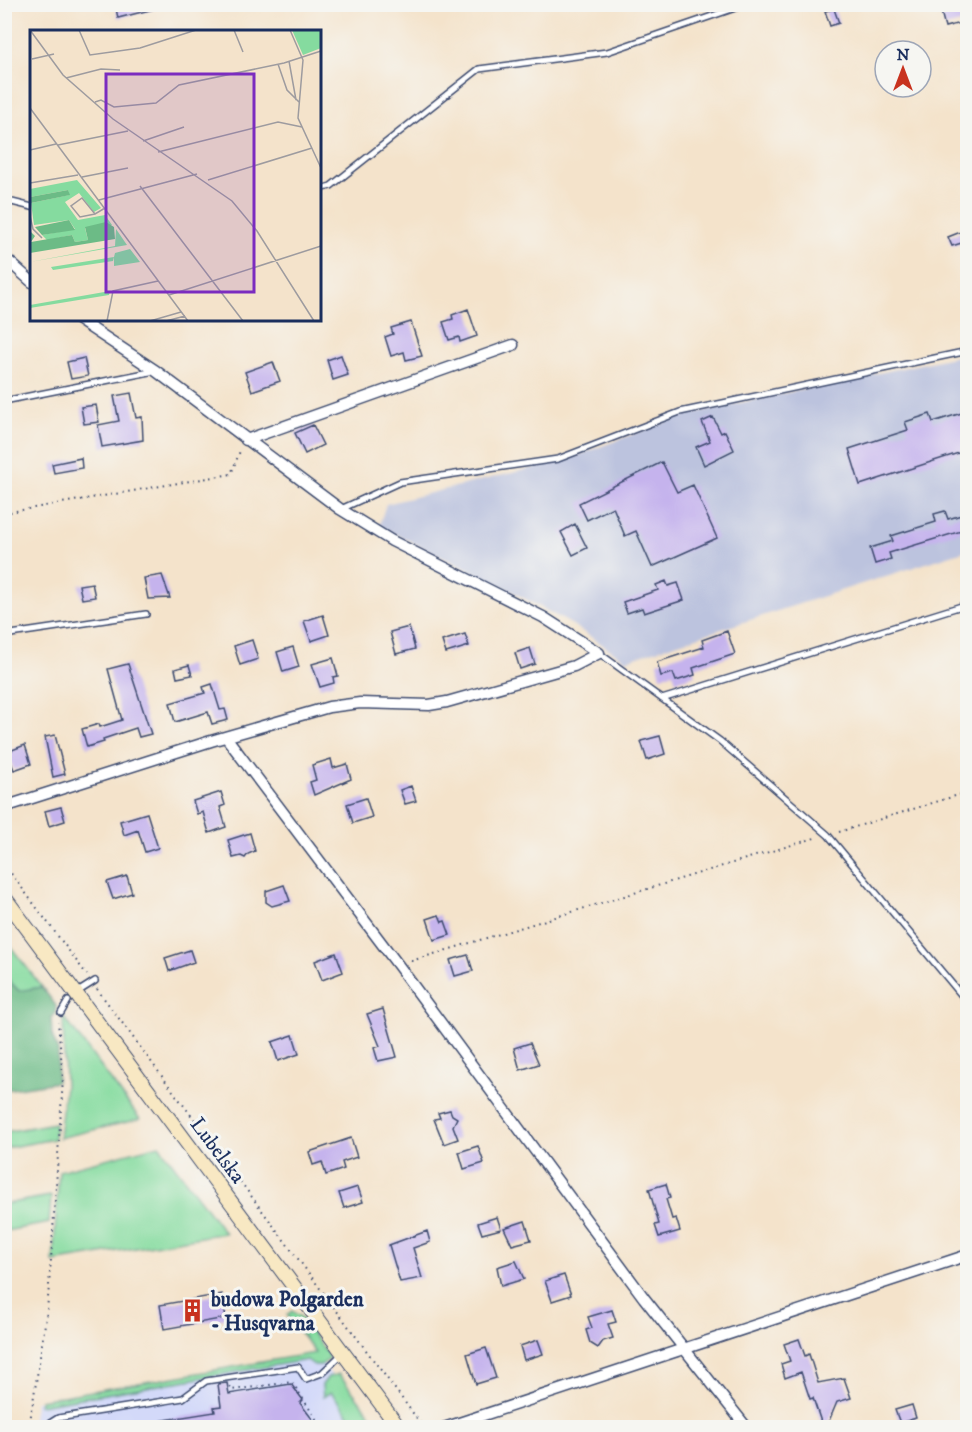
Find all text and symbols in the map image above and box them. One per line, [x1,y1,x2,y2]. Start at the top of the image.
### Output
inset map [30,30,321,321]
north arrow [873,39,933,99]
text: N [896,45,910,65]
street label: Lubelska [184,1112,251,1189]
place label: budowa Polgarden - Husqvarna [210,1287,365,1337]
building icon: budowa Polgarden - Husqvarna [180,1298,206,1324]

